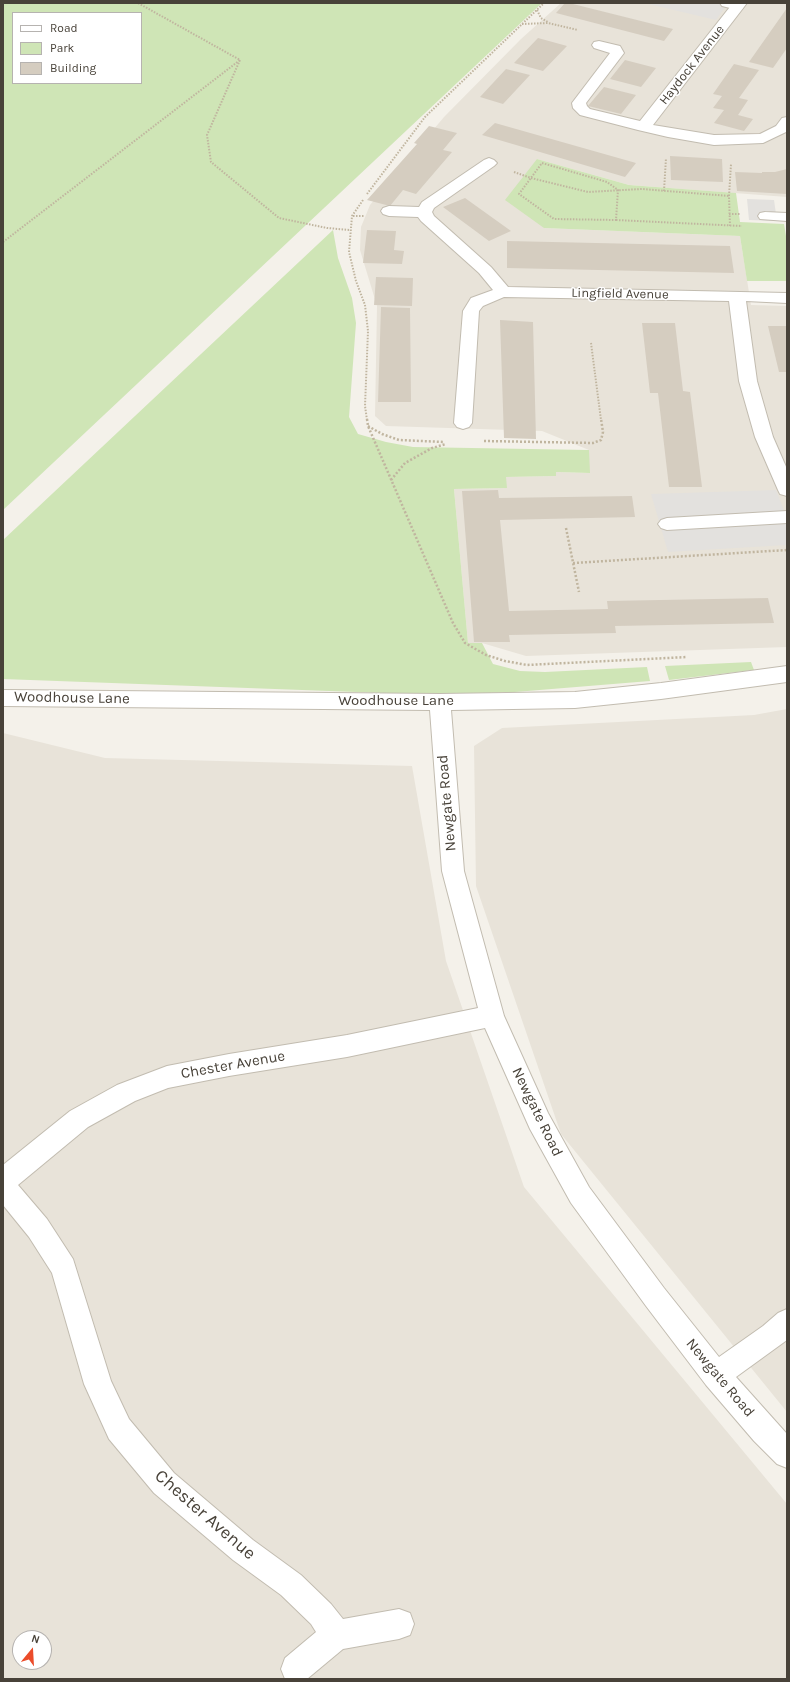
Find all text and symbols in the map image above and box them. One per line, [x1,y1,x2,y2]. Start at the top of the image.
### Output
legend [12,12,142,84]
text: Road [50,21,78,35]
street label: Haydock Avenue [656,22,728,108]
text: Park [50,41,74,55]
text: Building [50,61,96,75]
street label: Lingfield Avenue [571,285,669,303]
street label: Woodhouse Lane [14,688,130,708]
street label: Woodhouse Lane [338,692,454,710]
street label: Newgate Road [434,754,460,852]
street label: Chester Avenue [179,1047,287,1083]
street label: Newgate Road [508,1064,566,1160]
street label: Newgate Road [682,1335,758,1421]
street label: Chester Avenue [150,1465,260,1565]
north arrow [12,1630,52,1670]
text: N [30,1632,41,1646]

